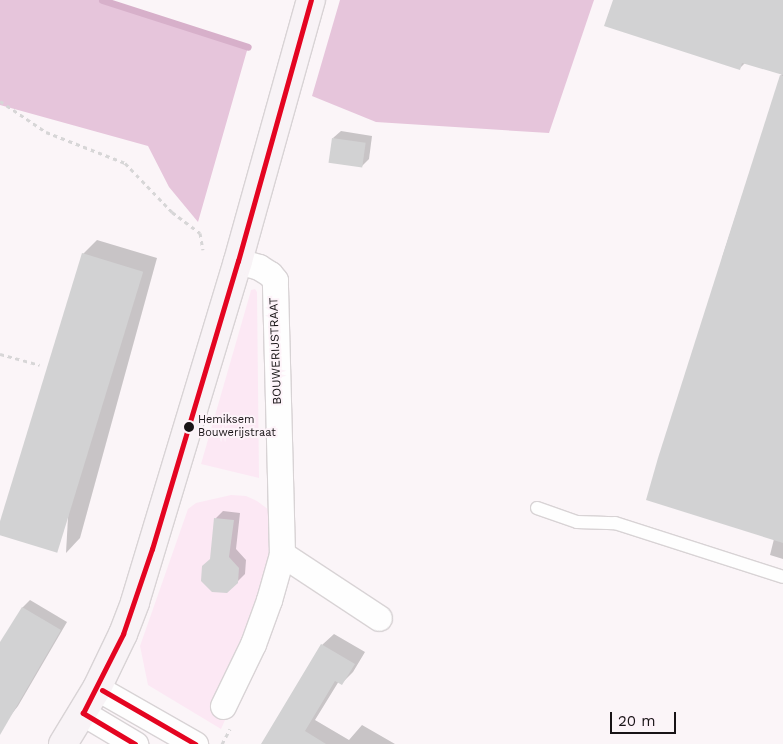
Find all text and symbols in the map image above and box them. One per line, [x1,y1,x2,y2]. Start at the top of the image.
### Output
street label: BOUWERIJSTRAAT [267,297,285,405]
place label: Hemiksem Bouwerijstraat [198,414,276,440]
marker: Hemiksem Bouwerijstraat [184,422,194,432]
scale bar [613,702,679,734]
text: 20 m [618,712,656,730]

